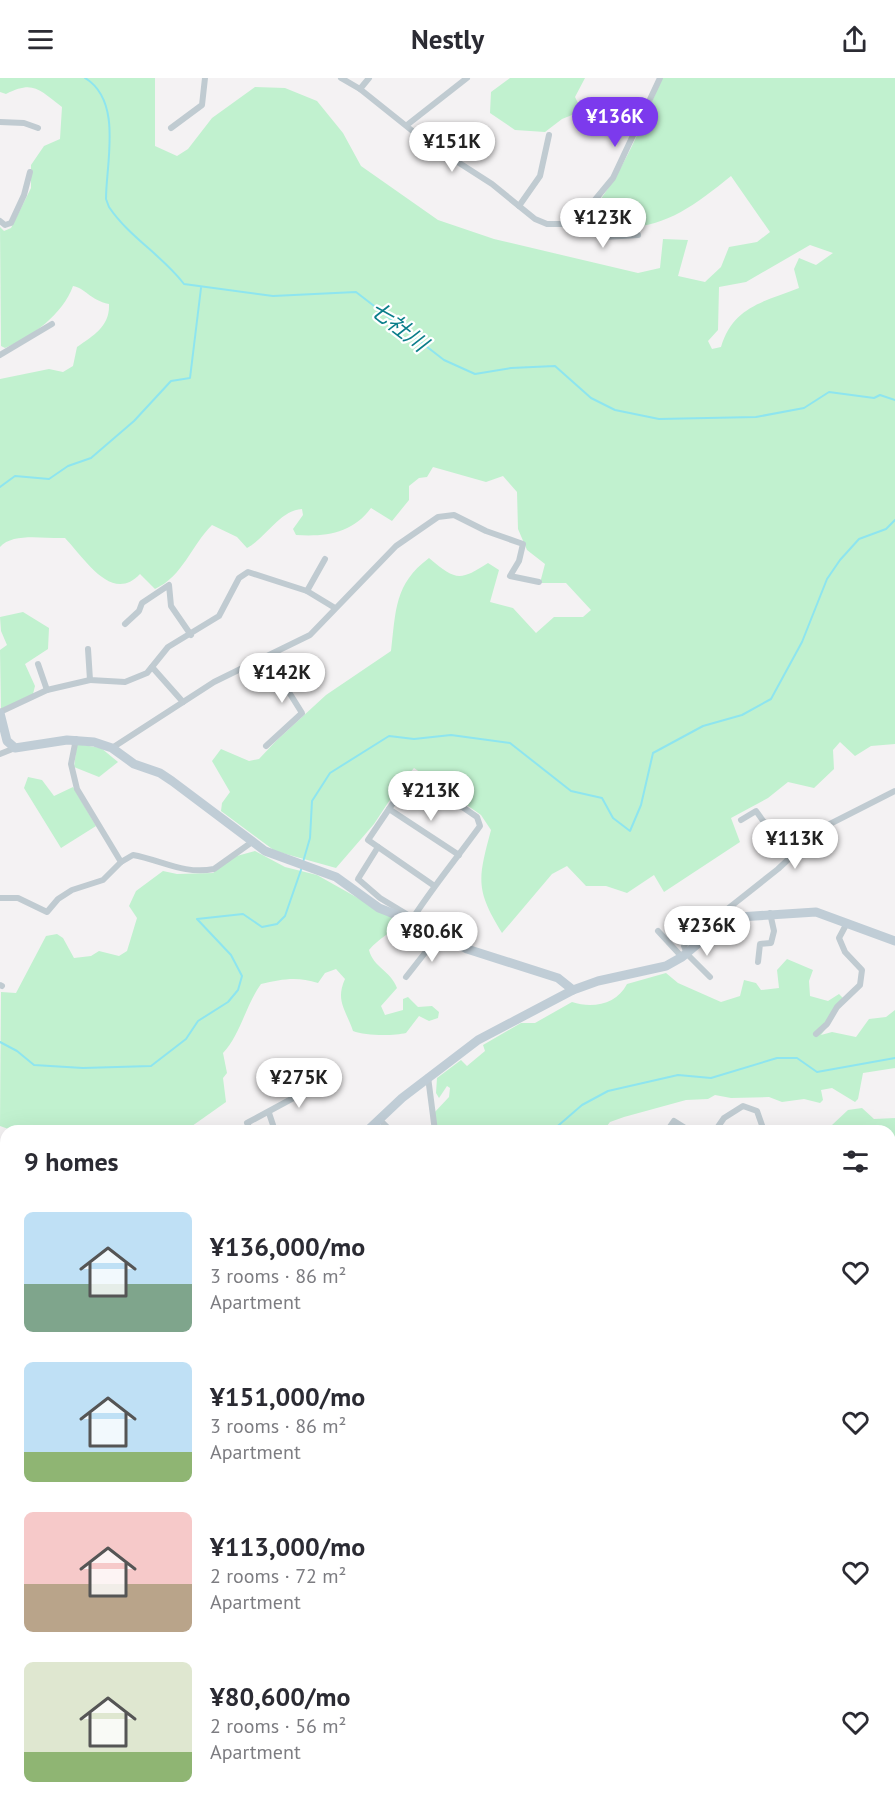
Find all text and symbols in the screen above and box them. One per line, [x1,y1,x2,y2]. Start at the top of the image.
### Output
text: Nestly [411,22,484,56]
icon: menu [24,23,57,56]
icon: share [838,23,871,56]
pin: ¥136K [573,97,657,148]
text: ¥136K [586,103,644,129]
pin: ¥151K [410,122,494,173]
text: ¥151K [423,128,481,154]
pin: ¥123K [561,198,645,249]
text: ¥123K [574,204,632,230]
water label: 七社川 [364,295,435,359]
pin: ¥142K [240,653,324,704]
text: ¥142K [253,659,311,685]
pin: ¥213K [389,771,473,822]
text: ¥213K [402,777,460,803]
pin: ¥113K [753,819,837,870]
text: ¥113K [766,825,824,851]
pin: ¥236K [665,906,749,957]
pin: ¥80.6K [383,912,481,963]
text: ¥236K [678,912,736,938]
text: ¥80.6K [401,918,463,944]
pin: ¥275K [257,1058,341,1109]
text: ¥275K [270,1064,328,1090]
text: 9 homes [24,1145,119,1178]
icon: filters [839,1145,872,1178]
text: ¥136,000/mo [210,1230,365,1263]
icon: home [72,1236,144,1308]
icon: heart [839,1256,872,1289]
text: 3 rooms · 86 m² [210,1263,346,1289]
text: Apartment [210,1289,301,1315]
text: ¥151,000/mo [210,1380,365,1413]
icon: home [72,1386,144,1458]
icon: heart [839,1406,872,1439]
text: 3 rooms · 86 m² [210,1413,346,1439]
text: Apartment [210,1439,301,1465]
text: ¥113,000/mo [210,1530,365,1563]
icon: home [72,1536,144,1608]
icon: heart [839,1556,872,1589]
text: 2 rooms · 72 m² [210,1563,346,1589]
text: Apartment [210,1589,301,1615]
text: ¥80,600/mo [210,1680,351,1713]
icon: home [72,1686,144,1758]
icon: heart [839,1706,872,1739]
text: 2 rooms · 56 m² [210,1713,346,1739]
text: Apartment [210,1739,301,1765]

